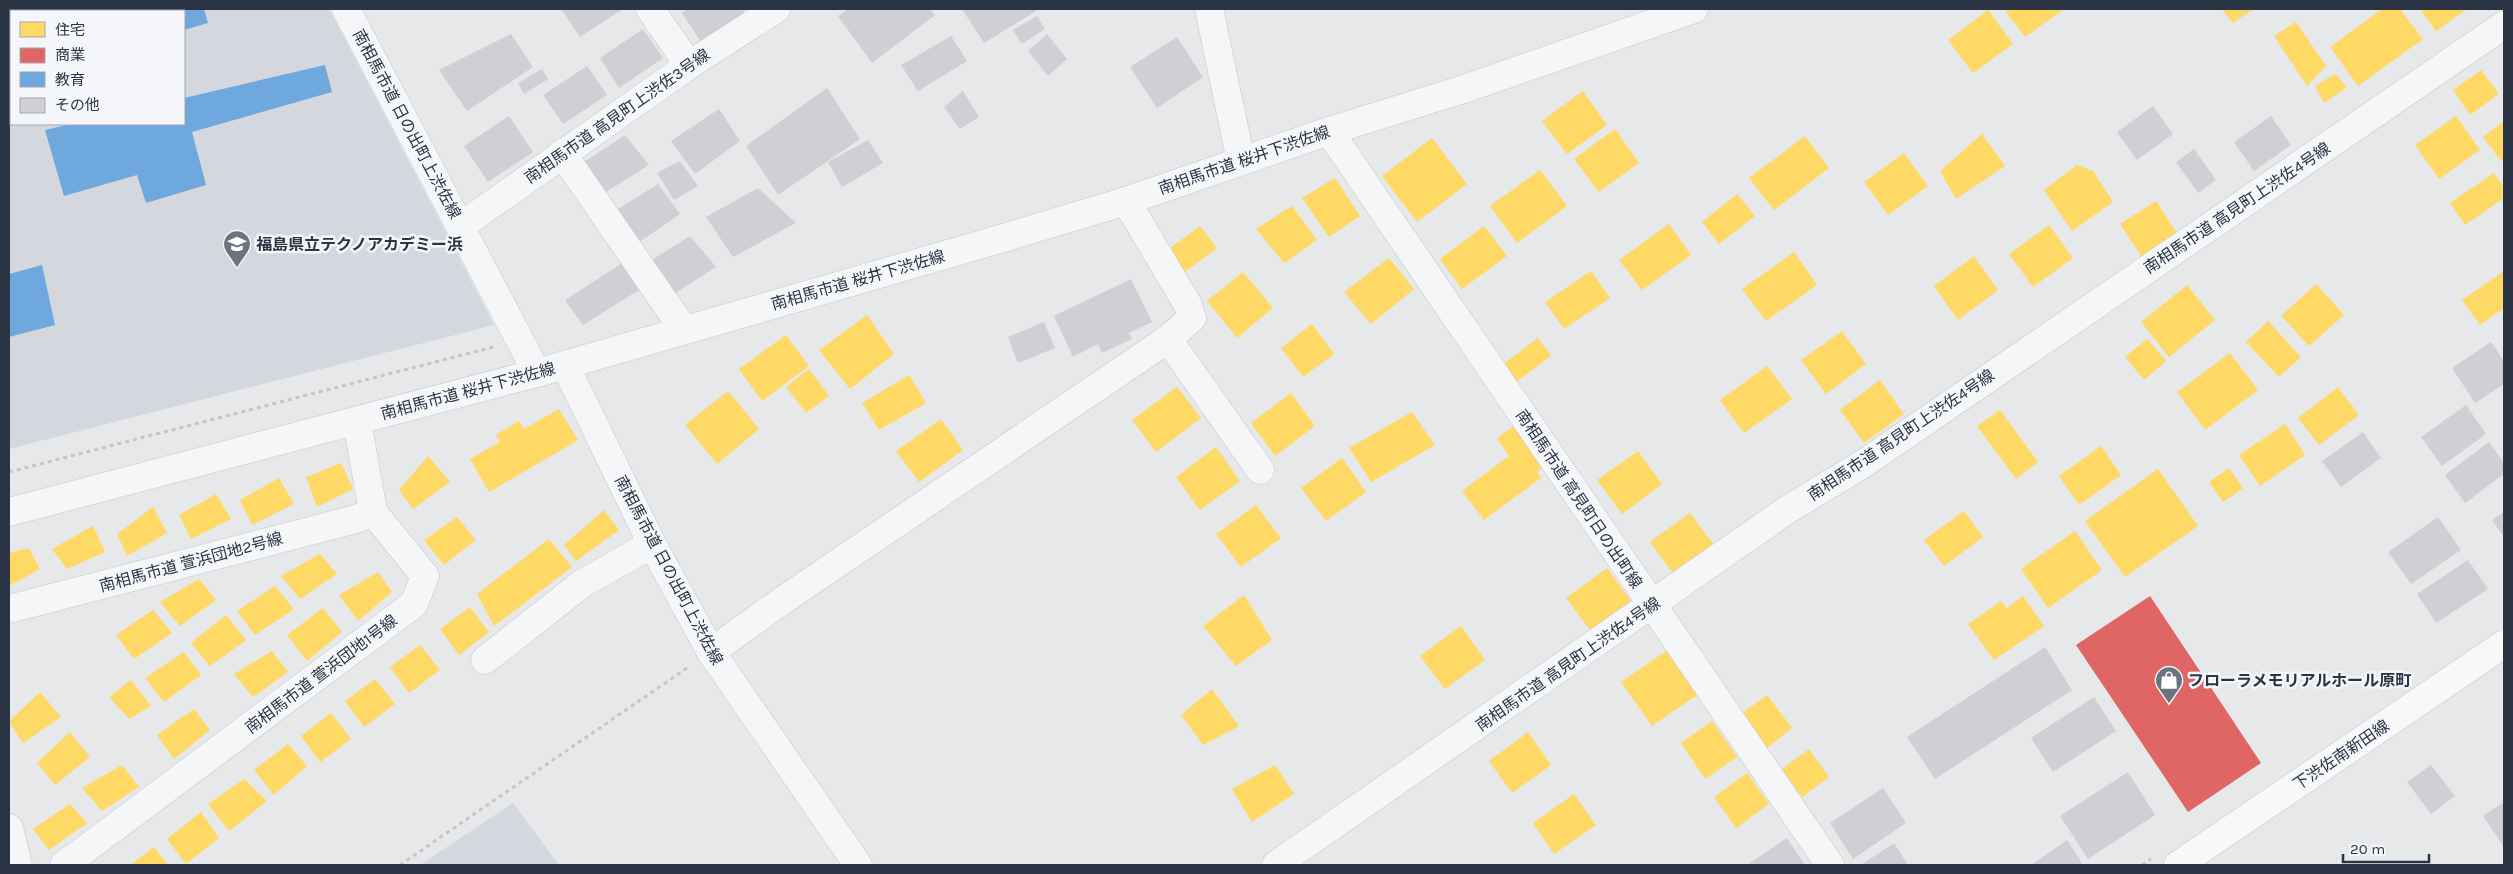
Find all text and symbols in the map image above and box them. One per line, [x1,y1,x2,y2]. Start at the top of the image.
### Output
legend [10,10,185,125]
text: 住宅 [55,21,85,39]
street label: 南相馬市道 日の出町上渋佐線 [349,26,465,222]
street label: 南相馬市道 高見町上渋佐3号線 [521,45,713,187]
text: 商業 [55,46,85,64]
text: 教育 [55,71,85,89]
text: その他 [55,96,100,114]
street label: 南相馬市道 桜井下渋佐線 [1156,122,1332,198]
street label: 南相馬市道 高見町上渋佐4号線 [2140,138,2334,278]
school or university icon: 福島県立テクノアカデミー浜 [222,229,252,268]
place label: 福島県立テクノアカデミー浜 [256,235,463,254]
street label: 南相馬市道 桜井下渋佐線 [769,246,947,314]
street label: 南相馬市道 桜井下渋佐線 [379,359,557,423]
street label: 南相馬市道 高見町上渋佐4号線 [1804,365,1998,505]
street label: 南相馬市道 高見町日の出町線 [1512,406,1646,592]
street label: 南相馬市道 日の出町上渋佐線 [611,472,727,668]
street label: 南相馬市道 萱浜団地2号線 [97,528,285,596]
street label: 南相馬市道 高見町上渋佐4号線 [1472,593,1664,735]
street label: 南相馬市道 萱浜団地1号線 [241,611,401,737]
shop icon: フローラメモリアルホール原町 [2154,665,2184,704]
place label: フローラメモリアルホール原町 [2188,671,2411,690]
street label: 下渋佐南新田線 [2289,716,2393,794]
scale bar [2343,832,2429,864]
text: 20 m [2350,840,2385,858]

